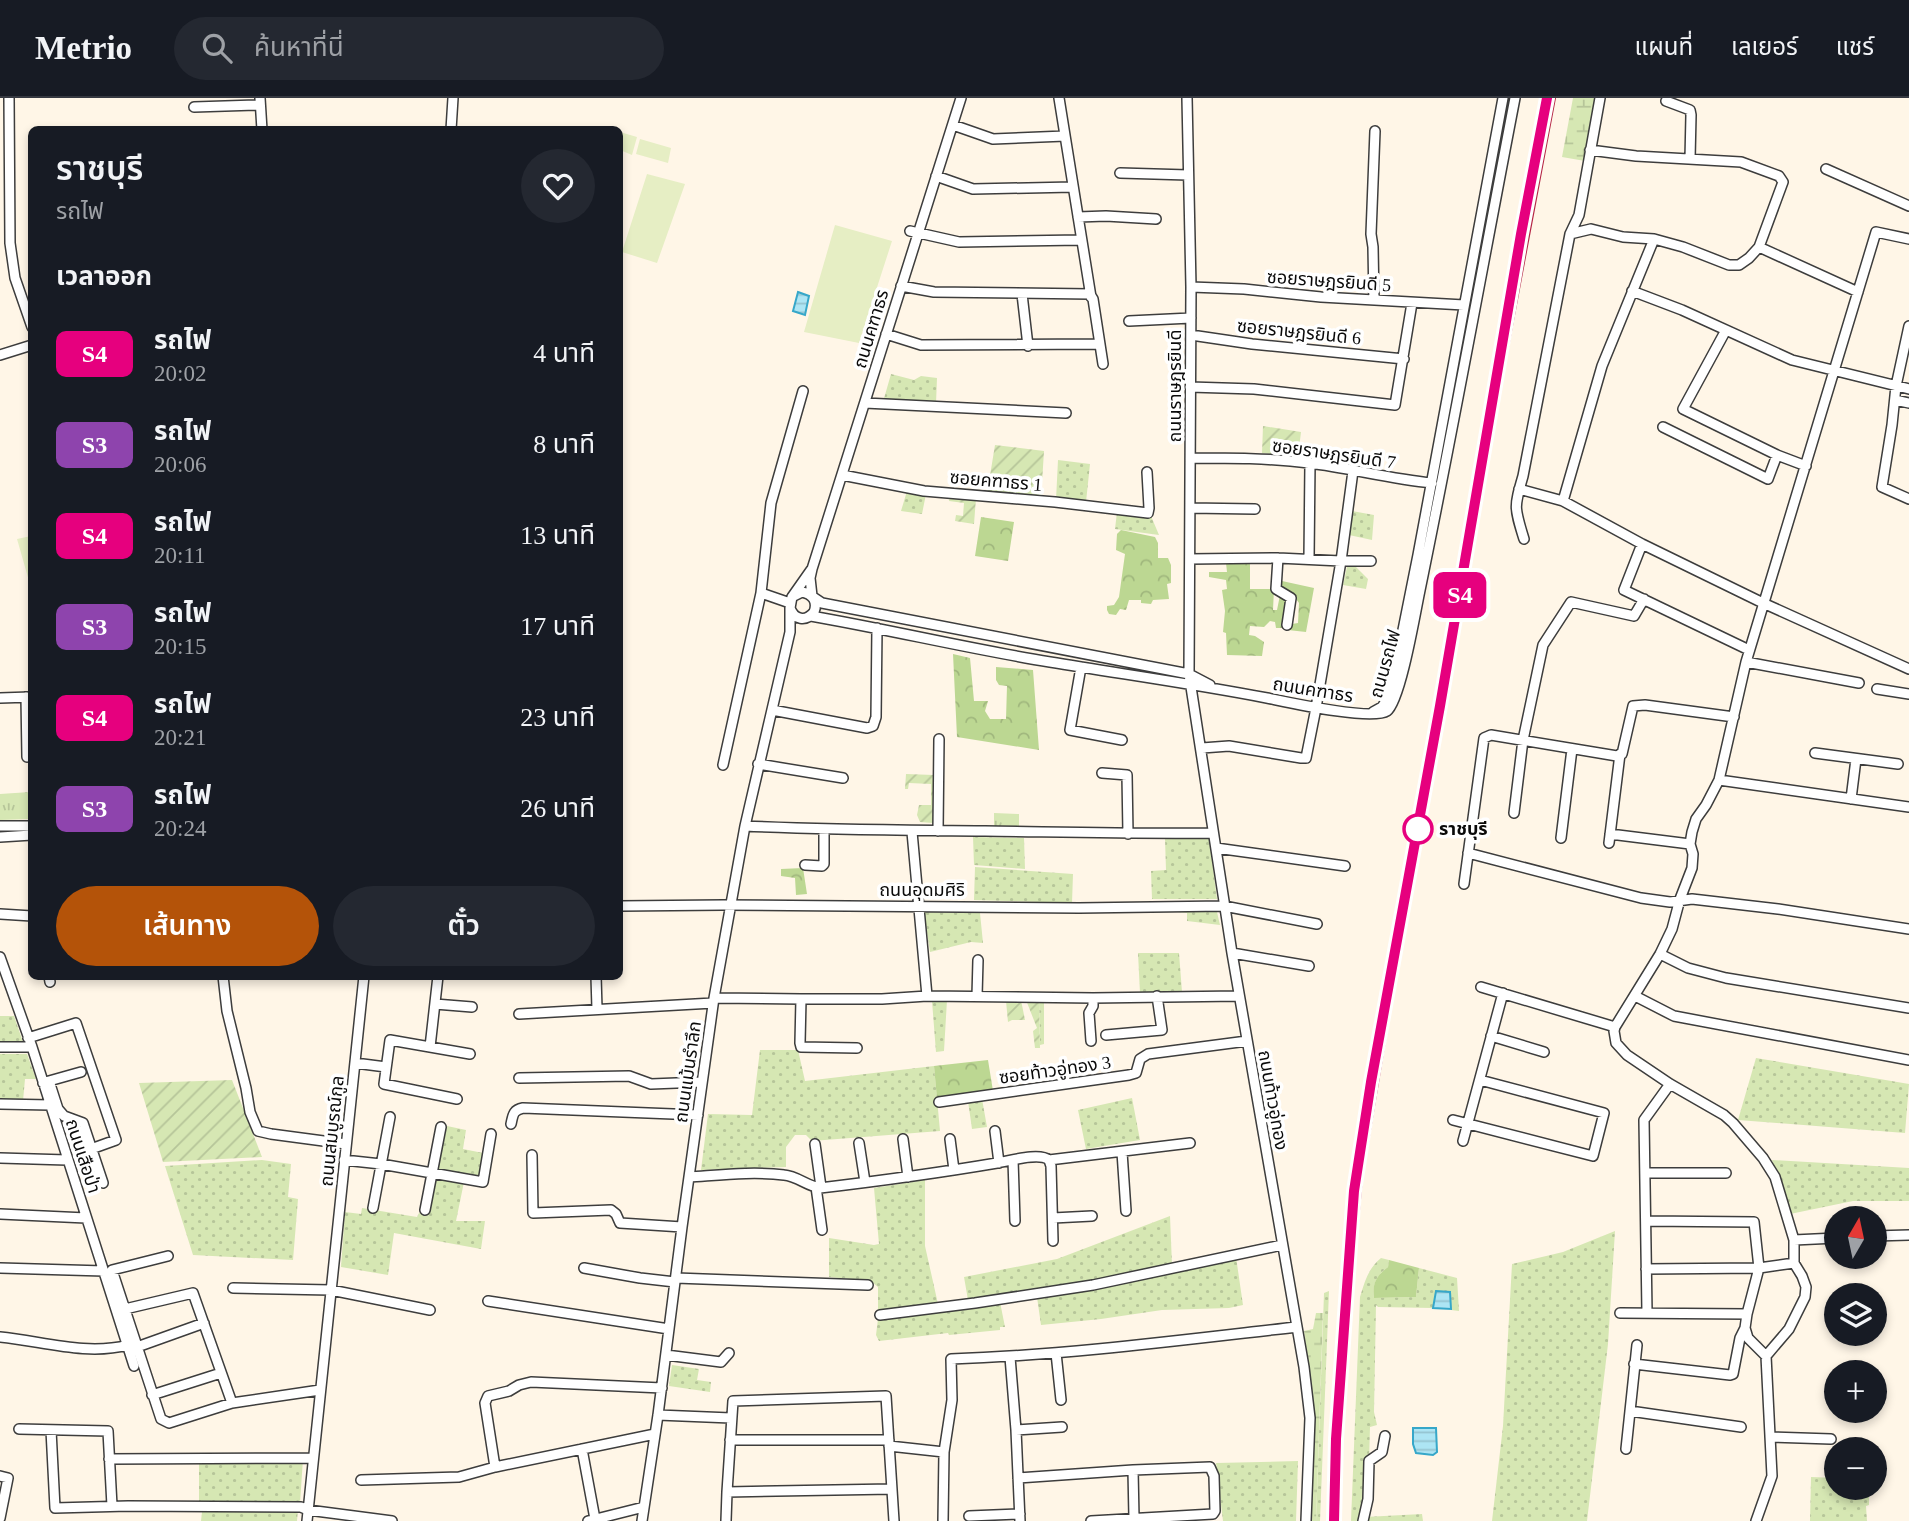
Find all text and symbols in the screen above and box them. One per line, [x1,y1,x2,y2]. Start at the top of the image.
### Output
search box [174,17,664,80]
icon: search [198,29,236,67]
text: Metrio [35,30,132,66]
text: ค้นหาที่นี่ [254,33,344,62]
text: แผนที่ [1635,34,1693,60]
text: เลเยอร์ [1731,34,1798,60]
text: แชร์ [1836,34,1874,60]
button: heart [521,149,595,223]
text: ราชบุรี [56,151,143,187]
text: รถไฟ [56,199,103,224]
text: เวลาออก [56,262,152,291]
street label: ซอยราษฎรยินดี 5 [1266,267,1392,295]
street label: ถนนคฑาธร [850,287,892,371]
street label: ซอยราษฎรยินดี 6 [1236,316,1362,348]
text: รถไฟ [154,326,211,355]
street label: ถนนราษฎรยินดี [1165,330,1185,442]
text: 4 นาที [533,339,595,368]
text: S4 [82,341,107,367]
text: 20:02 [154,361,206,386]
text: รถไฟ [154,417,211,446]
text: 8 นาที [533,430,595,459]
text: S3 [82,432,107,458]
street label: ซอยราษฎรยินดี 7 [1271,435,1397,473]
text: 20:06 [154,452,206,477]
street label: ซอยคฑาธร 1 [949,467,1043,495]
text: รถไฟ [154,508,211,537]
text: 13 นาที [520,521,595,550]
text: S4 [82,523,107,549]
text: 20:11 [154,543,206,568]
line badge: S4 [1428,572,1492,618]
text: S4 [1447,582,1473,608]
text: รถไฟ [154,599,211,628]
text: 17 นาที [520,612,595,641]
text: S3 [82,614,107,640]
street label: ถนนรถไฟ [1366,628,1404,700]
text: 20:15 [154,634,206,659]
street label: ถนนคฑาธร [1271,674,1355,706]
text: รถไฟ [154,690,211,719]
text: 23 นาที [520,703,595,732]
text: S4 [82,705,107,731]
text: 20:21 [154,725,206,750]
text: รถไฟ [154,781,211,810]
text: 26 นาที [520,794,595,823]
text: S3 [82,796,107,822]
marker: ราชบุรี [1403,814,1433,844]
text: 20:24 [154,816,206,841]
place label: ราชบุรี [1439,819,1488,840]
street label: ถนนอุดมศิริ [879,880,965,901]
button: เส้นทาง [56,886,319,966]
button: ตั๋ว [333,886,595,966]
street label: ถนนแม้นรำลึก [671,1020,705,1124]
street label: ถนนท้าวอู่ทอง [1252,1048,1292,1152]
street label: ซอยท้าวอู่ทอง 3 [998,1052,1113,1090]
street label: ถนนสมบูรณ์กูล [316,1075,350,1188]
street label: ถนนเสือป่า [62,1116,104,1196]
north arrow [1824,1206,1886,1269]
map controls [1824,1206,1887,1500]
button: layers [1824,1283,1887,1346]
button: + [1824,1360,1887,1423]
button: − [1824,1437,1887,1500]

